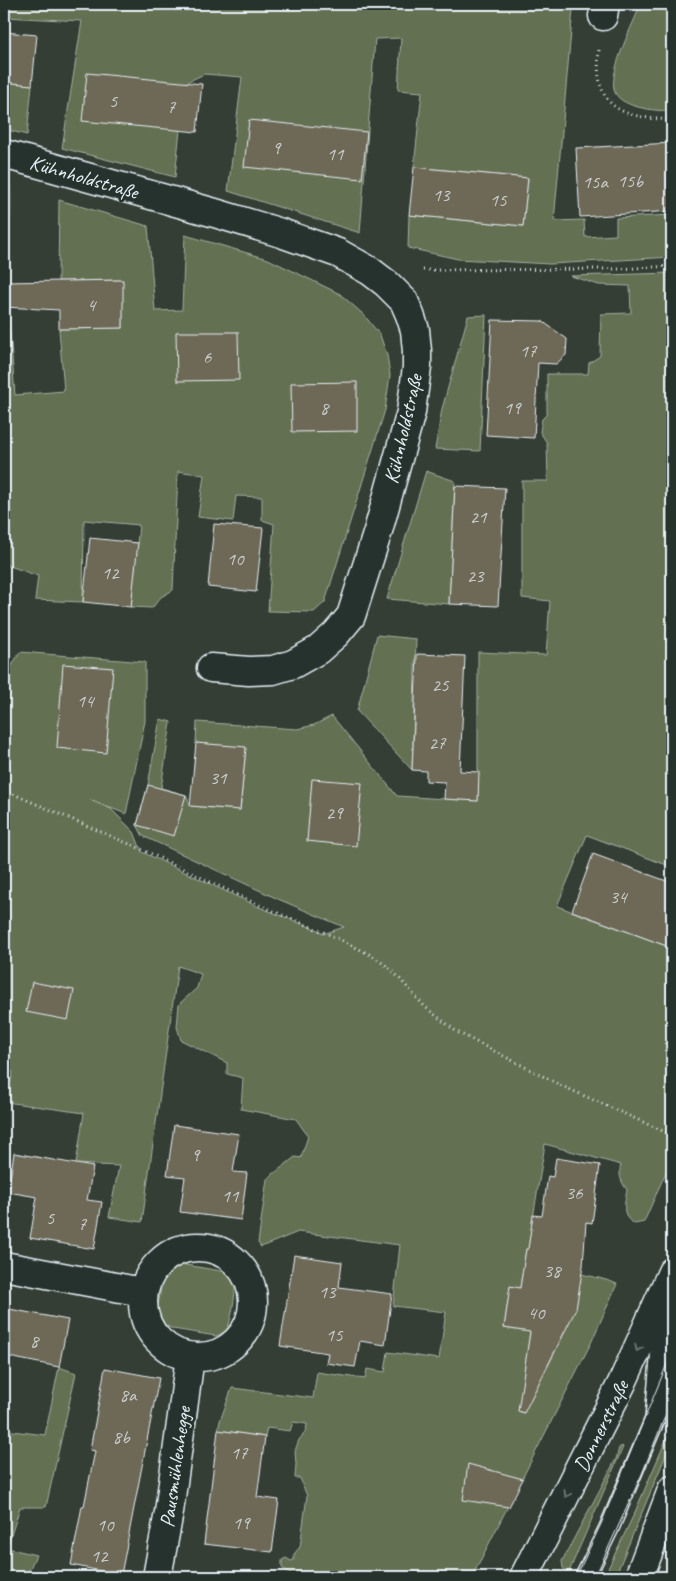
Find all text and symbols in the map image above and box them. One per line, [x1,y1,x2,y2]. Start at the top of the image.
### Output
house number: 5 [109,89,119,113]
house number: 7 [167,95,177,119]
house number: 9 [272,136,282,160]
house number: 11 [326,142,345,166]
street label: Kühnholdstraße [27,149,143,205]
house number: 15b [617,169,644,193]
house number: 15a [582,170,609,194]
house number: 13 [432,183,451,207]
house number: 15 [489,188,508,212]
house number: 4 [87,293,98,317]
house number: 17 [519,339,538,363]
house number: 6 [203,345,213,369]
street label: Kühnholdstraße [378,370,429,486]
house number: 8 [320,396,331,420]
house number: 19 [503,396,522,420]
house number: 21 [469,505,488,529]
house number: 10 [226,547,245,571]
house number: 12 [101,561,120,585]
house number: 23 [466,564,485,588]
house number: 25 [431,673,450,697]
house number: 14 [76,689,96,713]
house number: 27 [428,731,447,755]
house number: 31 [209,766,228,790]
house number: 29 [325,801,344,825]
house number: 34 [609,885,629,909]
house number: 9 [191,1143,201,1167]
house number: 36 [565,1181,584,1205]
house number: 11 [221,1184,240,1208]
house number: 5 [46,1206,56,1230]
house number: 7 [78,1212,88,1236]
house number: 38 [543,1259,563,1283]
house number: 13 [318,1280,337,1304]
house number: 40 [527,1301,546,1325]
house number: 15 [325,1323,344,1347]
house number: 8 [30,1329,41,1353]
one-way arrow [634,1343,645,1352]
street label: Donnerstraße [568,1374,635,1476]
house number: 8a [120,1383,138,1407]
street label: Pausmühlenhegge [154,1404,196,1529]
house number: 8b [113,1425,131,1449]
house number: 17 [230,1441,249,1465]
one-way arrow [563,1489,573,1498]
house number: 19 [232,1511,251,1535]
house number: 10 [96,1513,115,1537]
house number: 12 [90,1544,109,1568]

